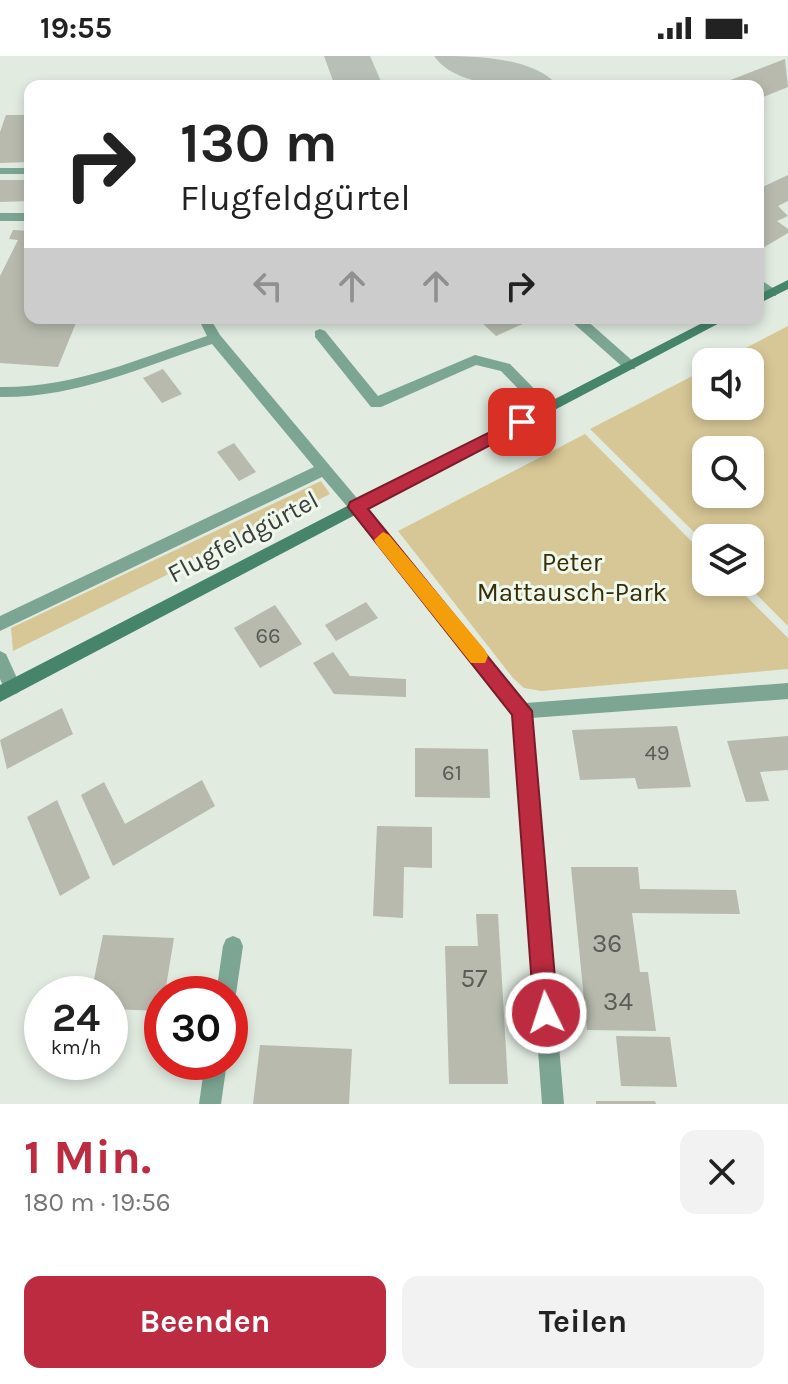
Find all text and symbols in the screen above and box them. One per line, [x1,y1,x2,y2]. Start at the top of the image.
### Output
text: 19:55 [40,10,112,46]
text: 130 m [180,110,338,175]
icon: right [48,112,152,216]
text: Flugfeldgürtel [180,177,411,219]
icon: left [246,264,290,308]
icon: ahead [330,264,374,308]
icon: ahead [414,264,458,308]
icon: right [498,264,542,308]
map controls [692,348,764,596]
button: sound [692,348,764,420]
pin [488,388,556,456]
icon: arrive [500,400,544,444]
button: search [692,436,764,508]
street label: Flugfeldgürtel [162,484,324,590]
button: layers [692,524,764,596]
park label: Peter Mattausch-Park [477,547,667,608]
house number: 66 [255,623,281,649]
house number: 49 [644,740,670,766]
house number: 61 [442,760,462,786]
house number: 36 [592,928,622,959]
house number: 57 [461,963,487,994]
position arrow [504,971,588,1055]
speed limit sign: 30 [144,976,248,1080]
house number: 34 [603,986,633,1017]
text: 24 [52,994,100,1041]
text: km/h [51,1036,101,1059]
text: 1 Min. [24,1129,151,1185]
button: close [680,1130,764,1214]
text: 180 m · 19:56 [24,1187,171,1218]
button: Beenden [24,1276,386,1368]
button: Teilen [402,1276,764,1368]

